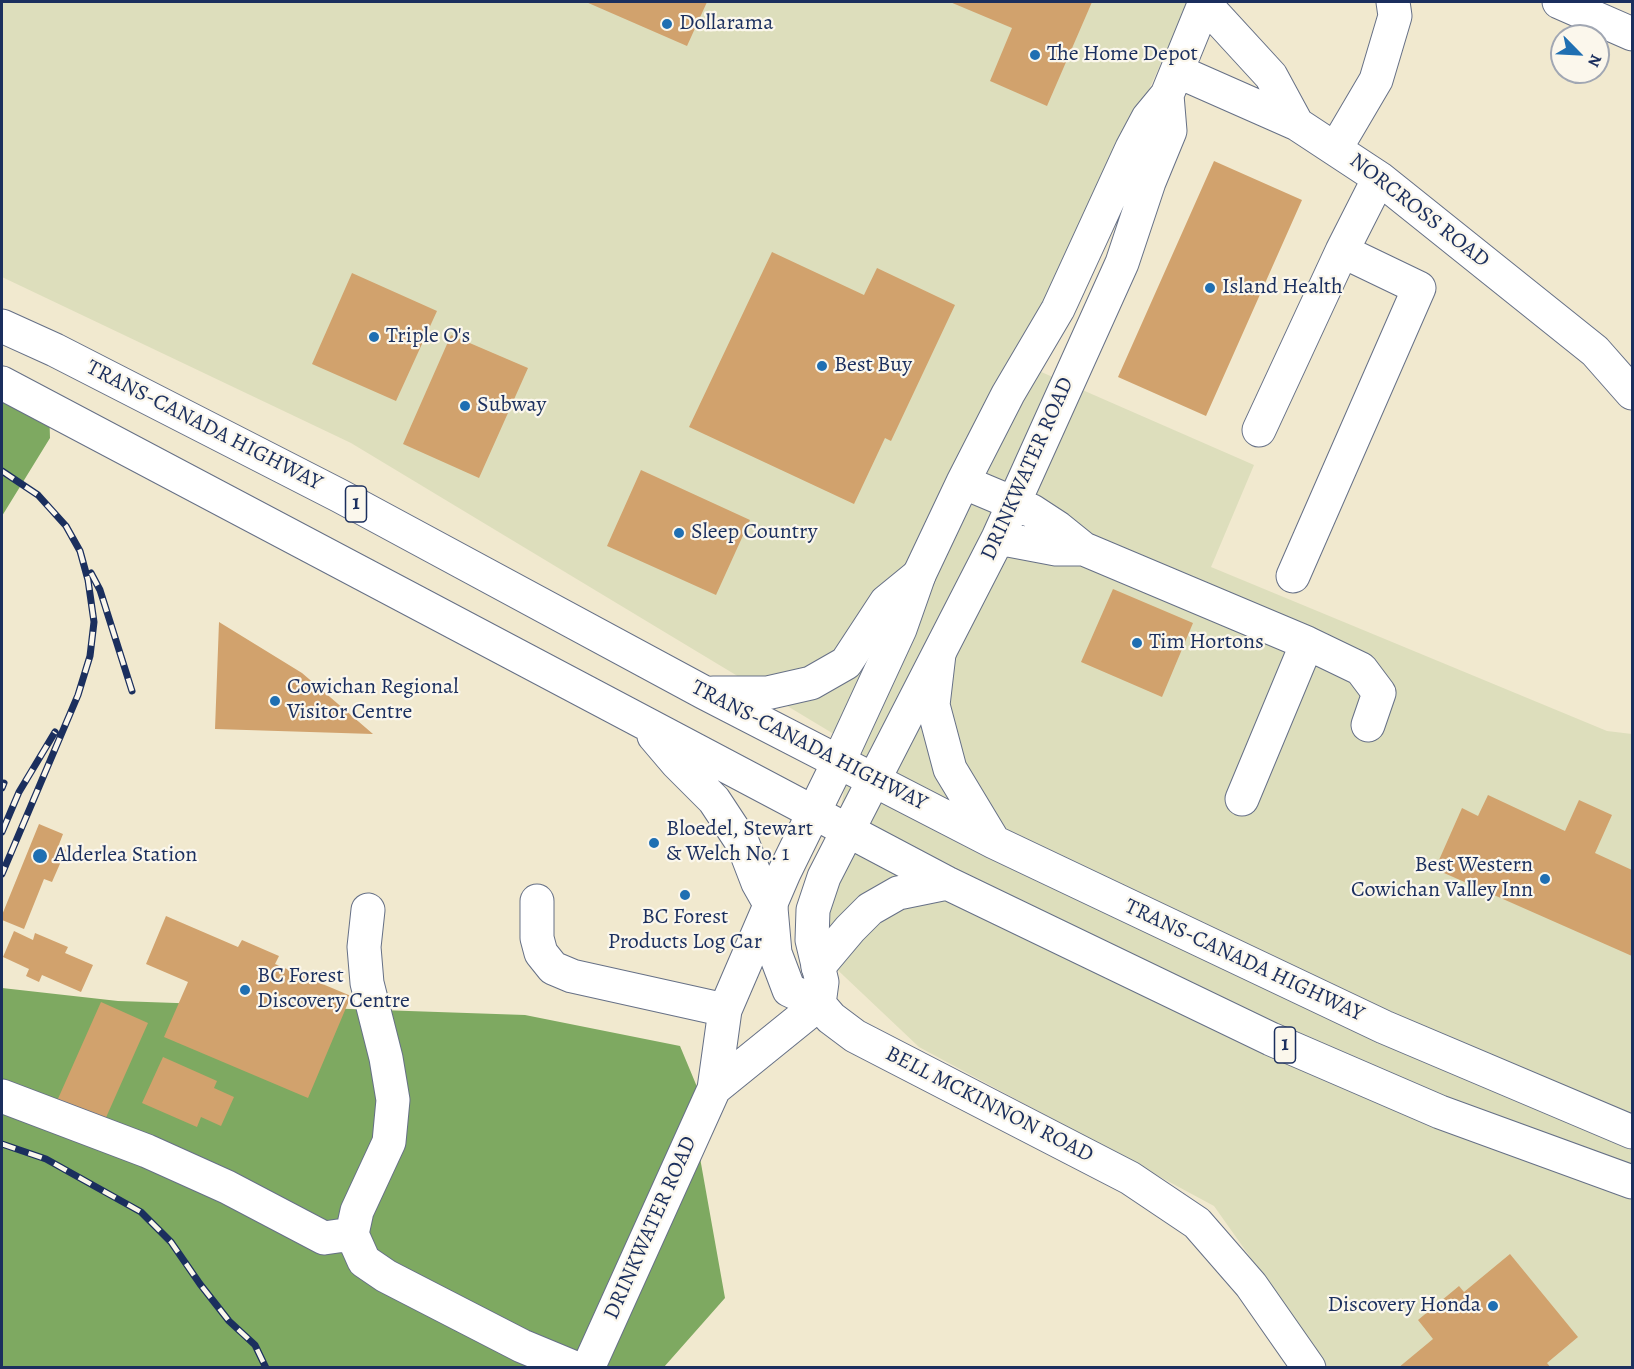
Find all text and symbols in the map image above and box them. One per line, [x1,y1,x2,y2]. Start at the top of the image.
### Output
place label: Dollarama [679,11,773,37]
marker: Dollarama [660,17,674,31]
north arrow [1550,24,1610,84]
place label: The Home Depot [1047,42,1198,68]
marker: The Home Depot [1028,48,1042,62]
text: N [1582,51,1607,70]
street label: NORCROSS ROAD [1344,148,1494,274]
place label: Island Health [1222,275,1343,301]
marker: Island Health [1203,281,1217,295]
place label: Triple O's [386,324,470,350]
marker: Triple O's [367,330,381,344]
place label: Best Buy [834,353,912,379]
street label: TRANS-CANADA HIGHWAY [82,355,326,497]
marker: Best Buy [815,359,829,373]
street label: DRINKWATER ROAD [976,373,1080,565]
place label: Subway [477,393,546,419]
marker: Subway [458,399,472,413]
road number: 1 [346,486,366,522]
place label: Sleep Country [691,520,818,546]
marker: Sleep Country [672,526,686,540]
place label: Tim Hortons [1149,630,1264,656]
marker: Tim Hortons [1130,636,1144,650]
place label: Cowichan Regional Visitor Centre [287,675,459,726]
street label: TRANS-CANADA HIGHWAY [687,675,931,817]
marker: Cowichan Regional Visitor Centre [268,694,282,708]
place label: Bloedel, Stewart & Welch No. 1 [666,817,813,868]
marker: Bloedel, Stewart & Welch No. 1 [647,836,661,850]
place label: Alderlea Station [54,843,197,869]
marker: Alderlea Station [31,847,49,865]
place label: Best Western Cowichan Valley Inn [1351,853,1533,904]
marker: Best Western Cowichan Valley Inn [1538,872,1552,886]
marker: BC Forest Products Log Car [678,888,692,902]
street label: TRANS-CANADA HIGHWAY [1120,894,1368,1028]
place label: BC Forest Products Log Car [608,905,762,956]
place label: BC Forest Discovery Centre [257,964,410,1016]
marker: BC Forest Discovery Centre [238,983,252,997]
road number: 1 [1274,1027,1296,1063]
street label: BELL MCKINNON ROAD [881,1041,1097,1169]
street label: DRINKWATER ROAD [599,1132,703,1324]
place label: Discovery Honda [1327,1293,1481,1319]
marker: Discovery Honda [1486,1299,1500,1313]

